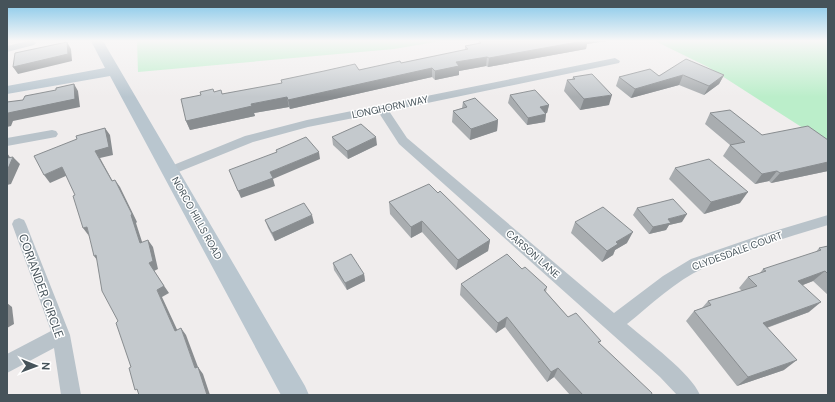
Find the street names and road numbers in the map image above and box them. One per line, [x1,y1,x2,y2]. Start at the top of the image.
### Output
street label: LONGHORN WAY [351,93,429,121]
street label: NORCO HILLS ROAD [169,174,225,262]
street label: CARSON LANE [503,227,563,281]
street label: CLYDESDALE COURT [690,228,784,273]
street label: CORIANDER CIRCLE [15,232,67,340]

